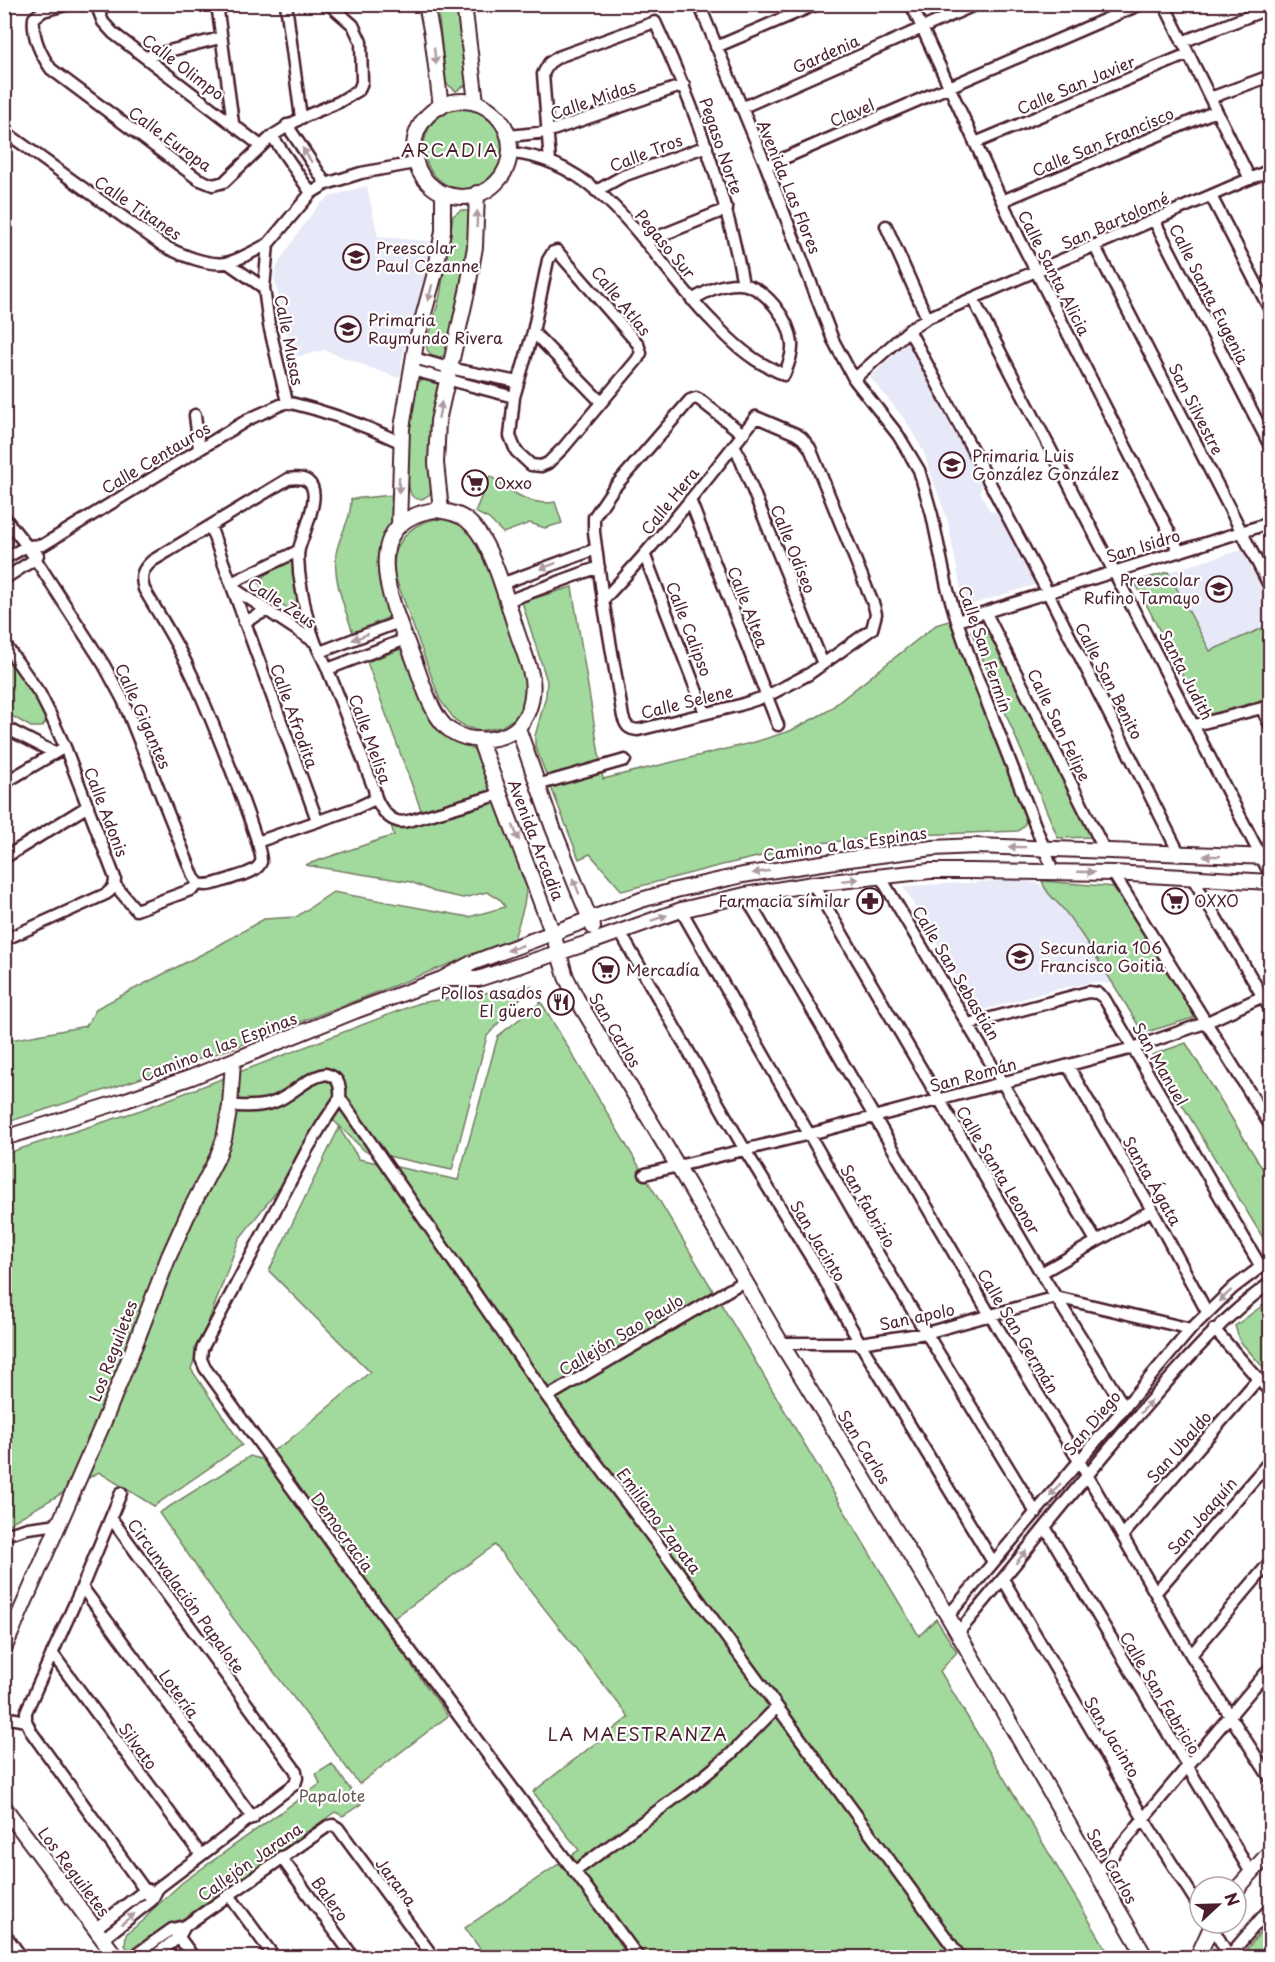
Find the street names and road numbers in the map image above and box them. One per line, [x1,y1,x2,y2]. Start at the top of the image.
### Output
street label: Calle Olimpo [138,27,230,105]
street label: Gardenia [788,28,863,78]
street label: Calle San Javier [1013,48,1139,120]
street label: Calle Midas [546,73,639,125]
street label: Clavel [826,92,878,132]
street label: Pegaso Norte [694,94,750,197]
street label: Calle Europa [124,100,217,177]
street label: Calle San Francisco [1028,100,1177,182]
street label: Avenida Las Flores [752,116,828,257]
street label: Calle Tros [606,127,685,177]
street label: Calle Titanes [90,169,187,245]
street label: San Bartolomé [1057,186,1172,255]
street label: Pegaso Sur [630,204,702,283]
street label: Calle Santa Alicia [1013,206,1097,340]
street label: Calle Santa Eugenia [1164,219,1256,368]
street label: Calle Atlas [586,260,657,340]
street label: Calle Musas [269,292,311,387]
street label: San Silvestre [1163,358,1230,459]
street label: Calle Centauros [97,415,214,499]
street label: Calle Hera [634,461,704,539]
street label: Calle Odiseo [765,501,823,597]
street label: San Isidro [1103,522,1183,568]
street label: Calle Altea [722,563,775,651]
street label: Calle Zeus [243,571,322,633]
street label: Calle Calipso [661,578,719,680]
street label: Calle San Fermín [953,582,1019,715]
street label: Calle San Benito [1070,618,1150,743]
street label: Santa Judith [1154,625,1220,724]
street label: Calle Gigantes [110,659,178,772]
street label: Calle Afrodita [265,660,325,771]
street label: Calle San Felipe [1022,664,1098,785]
street label: Calle Selene [638,678,736,724]
street label: Calle Melisa [344,690,398,787]
street label: Calle Adonis [79,763,135,860]
street label: Avenida Arcadia [503,776,571,904]
street label: Camino a las Espinas [761,820,928,866]
street label: Calle San Sebastián [907,901,1007,1044]
street label: San Carlos [584,987,648,1072]
street label: Camino a las Espinas [137,1005,300,1087]
street label: San Manuel [1127,1017,1194,1110]
street label: San Román [927,1051,1019,1097]
street label: Calle Santa Leonor [951,1101,1047,1239]
street label: Santa Ágata [1118,1131,1188,1230]
street label: San fabrizio [835,1159,903,1252]
street label: San Jacinto [785,1195,853,1286]
street label: Calle San Germán [972,1264,1066,1397]
street label: Callejón Sao Paulo [554,1287,687,1381]
street label: San apolo [877,1296,957,1336]
street label: Los Reguiletes [82,1297,142,1405]
street label: San Diego [1057,1385,1126,1460]
street label: San Carlos [832,1405,897,1488]
street label: San Ubaldo [1140,1405,1216,1488]
street label: Emiliano Zapata [612,1462,708,1579]
street label: San Joaquín [1161,1471,1242,1559]
street label: Democracia [306,1486,380,1576]
street label: Circunvalación Papalote [122,1513,251,1678]
street label: Calle San Fabricio [1115,1626,1207,1759]
street label: Lotería [154,1664,206,1723]
street label: San Jacinto [1079,1691,1147,1782]
street label: Silvato [114,1717,164,1774]
street label: Callejón Jarana [192,1816,307,1906]
street label: Los Reguiletes [33,1822,116,1921]
street label: San Carlos [1082,1823,1144,1908]
street label: Jarana [371,1852,423,1911]
street label: Balero [306,1871,355,1926]

